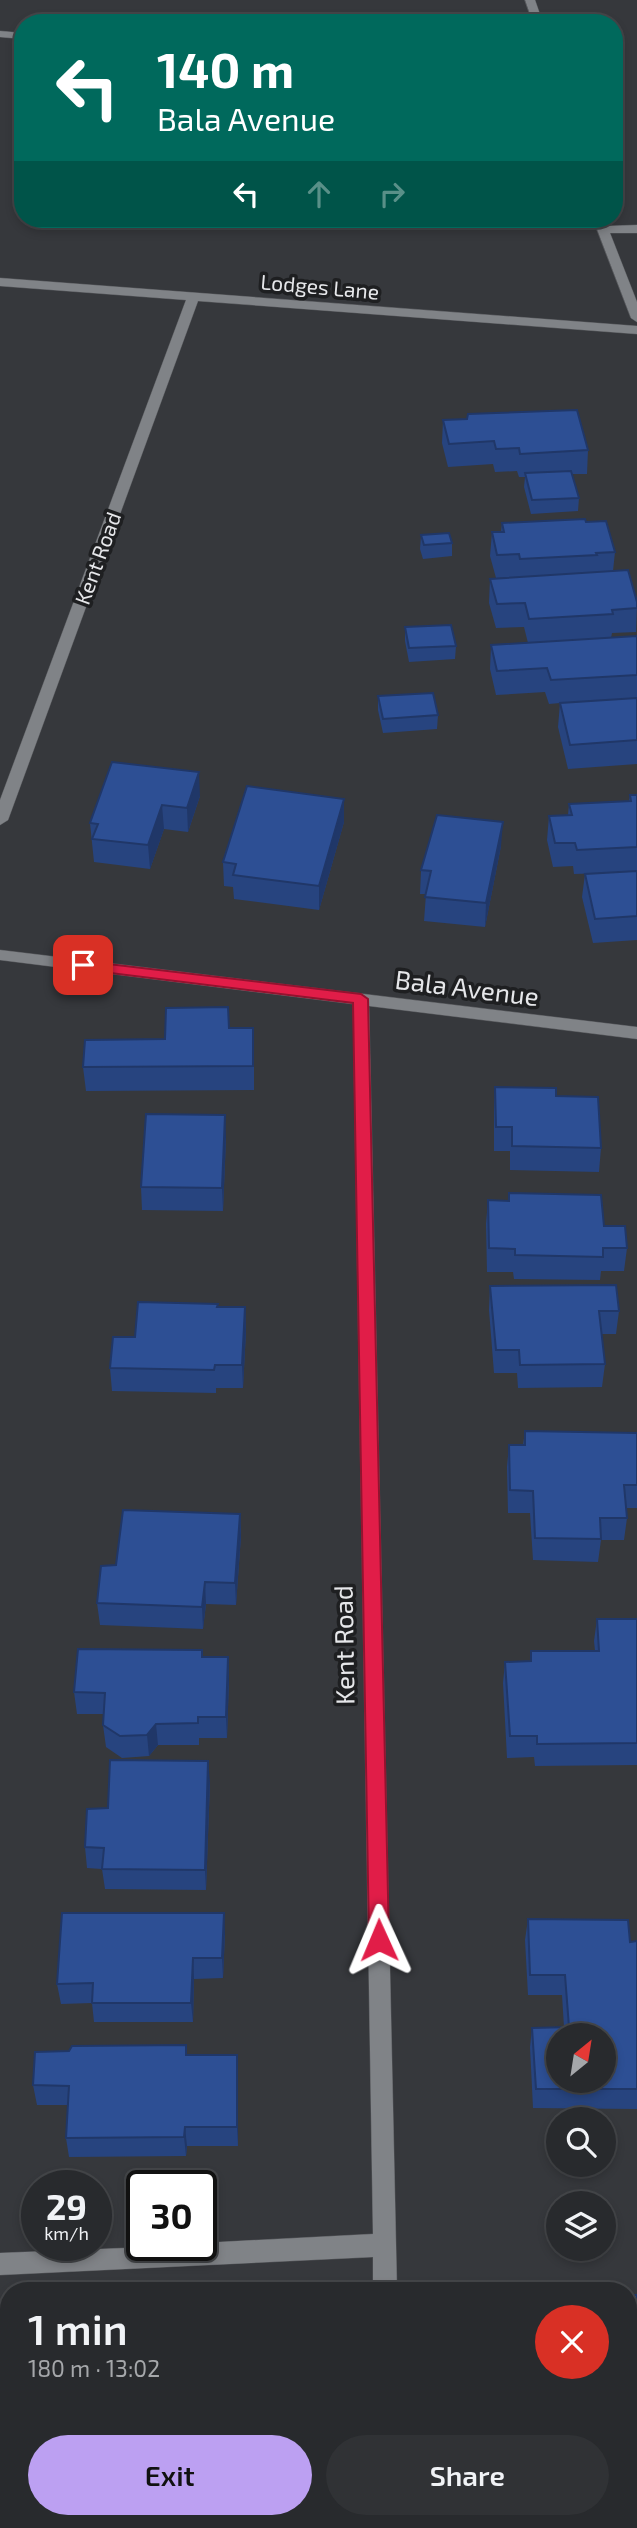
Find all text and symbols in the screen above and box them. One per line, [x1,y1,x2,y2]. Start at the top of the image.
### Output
text: 140 m [157,39,294,98]
icon: left [42,42,133,133]
text: Bala Avenue [157,99,335,137]
icon: left [227,175,265,213]
icon: ahead [300,175,338,213]
icon: right [373,175,411,213]
street label: Lodges Lane [260,268,380,304]
street label: Kent Road [69,508,125,608]
pin [53,935,113,995]
icon: arrive [64,946,102,984]
street label: Bala Avenue [393,963,541,1011]
street label: Kent Road [326,1585,360,1705]
position arrow [342,1903,416,1977]
north arrow [546,2023,616,2093]
map controls [546,2023,616,2261]
button: search [546,2107,616,2177]
speed limit sign: 30 [126,2170,217,2261]
text: 29 [46,2185,87,2227]
button: layers [546,2191,616,2261]
text: km/h [44,2222,89,2244]
text: 1 min [28,2303,128,2353]
button: close [535,2305,609,2379]
text: 180 m · 13:02 [28,2354,160,2382]
button: Exit [28,2435,312,2515]
button: Share [326,2435,609,2515]

